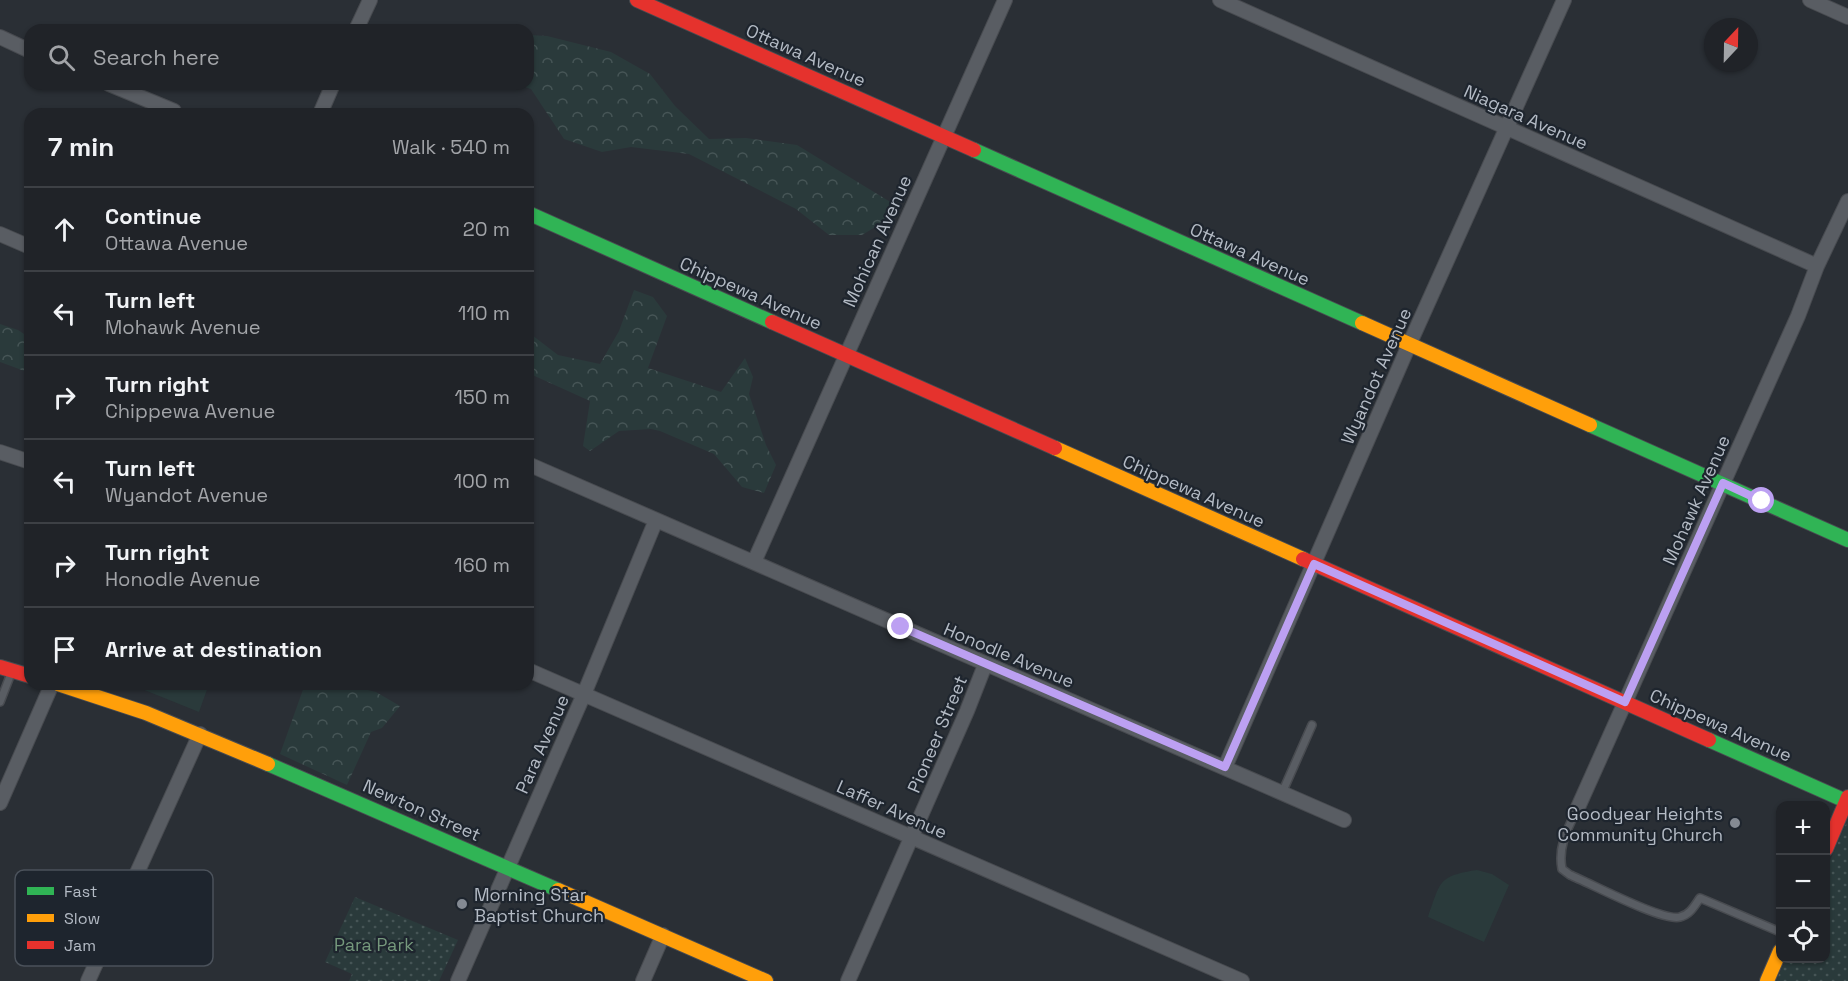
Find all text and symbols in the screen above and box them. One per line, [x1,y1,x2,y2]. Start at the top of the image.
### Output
street label: Ottawa Avenue [742,18,870,92]
north arrow [1704,18,1758,72]
search box [24,24,534,90]
icon: search [45,41,78,74]
text: Search here [93,43,220,71]
street label: Niagara Avenue [1460,79,1592,155]
text: 7 min [48,130,114,164]
text: Walk · 540 m [392,134,510,160]
street label: Mohican Avenue [838,171,916,311]
text: Continue [105,202,201,230]
icon: ahead [48,213,81,246]
text: 20 m [463,216,510,242]
street label: Ottawa Avenue [1186,217,1314,291]
text: Ottawa Avenue [105,230,248,256]
street label: Chippewa Avenue [676,251,826,335]
text: Turn left [105,286,195,314]
icon: left [48,297,81,330]
text: 110 m [458,300,510,326]
street label: Wyandot Avenue [1336,304,1416,448]
text: Mohawk Avenue [105,314,261,340]
text: Turn right [105,370,210,398]
icon: right [48,381,81,414]
text: 150 m [455,384,510,410]
text: Chippewa Avenue [105,398,275,424]
street label: Mohawk Avenue [1657,431,1735,569]
street label: Chippewa Avenue [1119,449,1269,533]
text: Turn left [105,454,195,482]
icon: left [48,465,81,498]
text: 100 m [454,468,510,494]
text: Wyandot Avenue [105,482,268,508]
route start [1748,487,1774,513]
text: Turn right [105,538,210,566]
icon: right [48,549,81,582]
text: 160 m [454,552,510,578]
text: Honodle Avenue [105,566,260,592]
route end [887,613,913,639]
street label: Honodle Avenue [940,617,1078,693]
icon: arrive [48,633,81,666]
text: Arrive at destination [105,635,322,663]
street label: Pioneer Street [902,672,972,796]
street label: Chippewa Avenue [1646,683,1796,767]
street label: Para Avenue [510,691,574,797]
street label: Newton Street [359,774,485,846]
street label: Laffer Avenue [833,774,951,844]
map controls [1776,801,1830,963]
button: + [1776,801,1830,855]
place label: Goodyear Heights Community Church [1557,802,1723,846]
marker: Goodyear Heights Community Church [1728,816,1742,830]
button: − [1776,855,1830,909]
legend [15,870,213,966]
text: Fast [64,881,97,902]
place label: Morning Star Baptist Church [474,883,604,927]
marker: Morning Star Baptist Church [455,897,469,911]
text: Slow [64,908,100,929]
button: locate [1776,909,1830,963]
park label: Para Park [334,933,414,956]
text: Jam [64,935,96,956]

